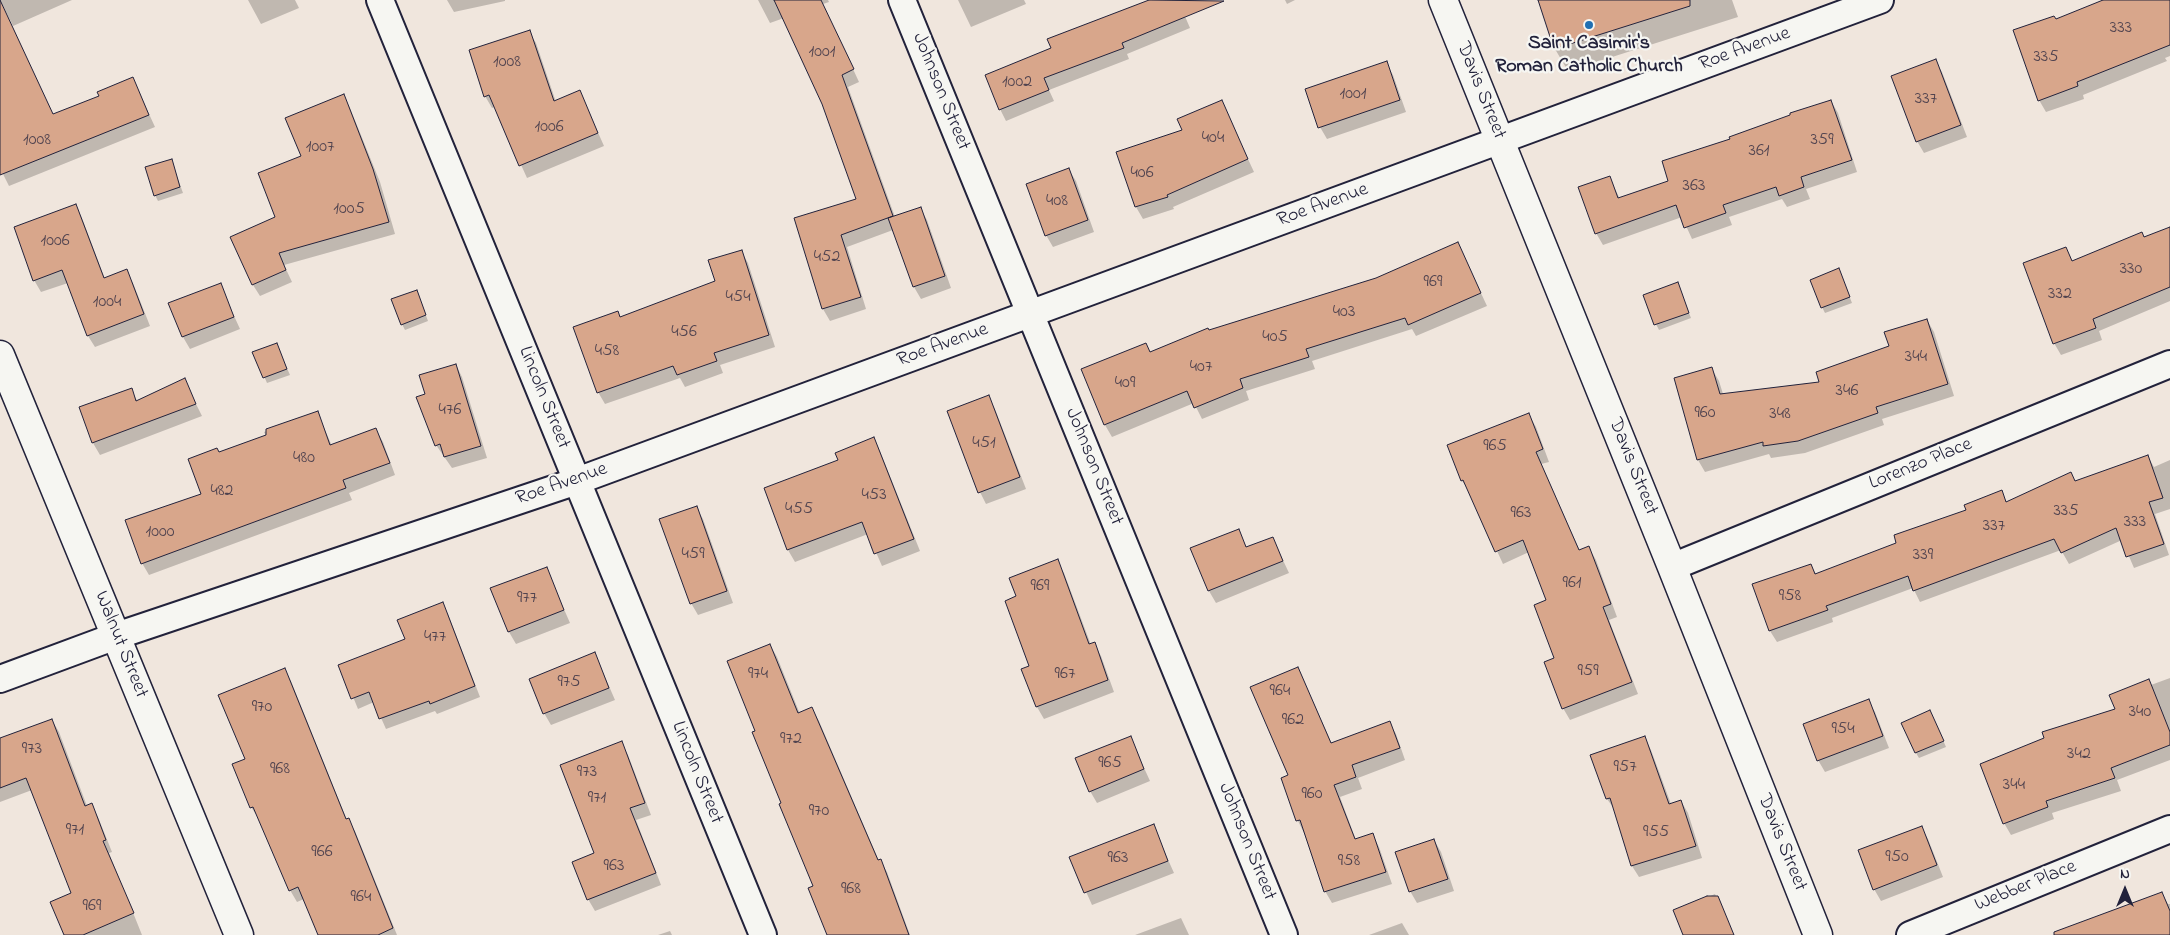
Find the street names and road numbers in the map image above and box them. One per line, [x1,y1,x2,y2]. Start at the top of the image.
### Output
street label: Roe Avenue [1696,22,1794,78]
street label: Johnson Street [906,30,974,154]
street label: Davis Street [1450,39,1510,143]
street label: Roe Avenue [1274,178,1372,234]
street label: Roe Avenue [894,318,992,374]
street label: Lincoln Street [512,343,574,453]
street label: Johnson Street [1059,405,1127,529]
street label: Davis Street [1602,415,1662,519]
street label: Lorenzo Place [1866,433,1976,497]
street label: Roe Avenue [513,458,611,512]
street label: Walnut Street [88,588,152,702]
street label: Lincoln Street [665,718,727,828]
street label: Johnson Street [1212,780,1280,904]
street label: Davis Street [1751,791,1811,895]
street label: Webber Place [1972,856,2080,918]

